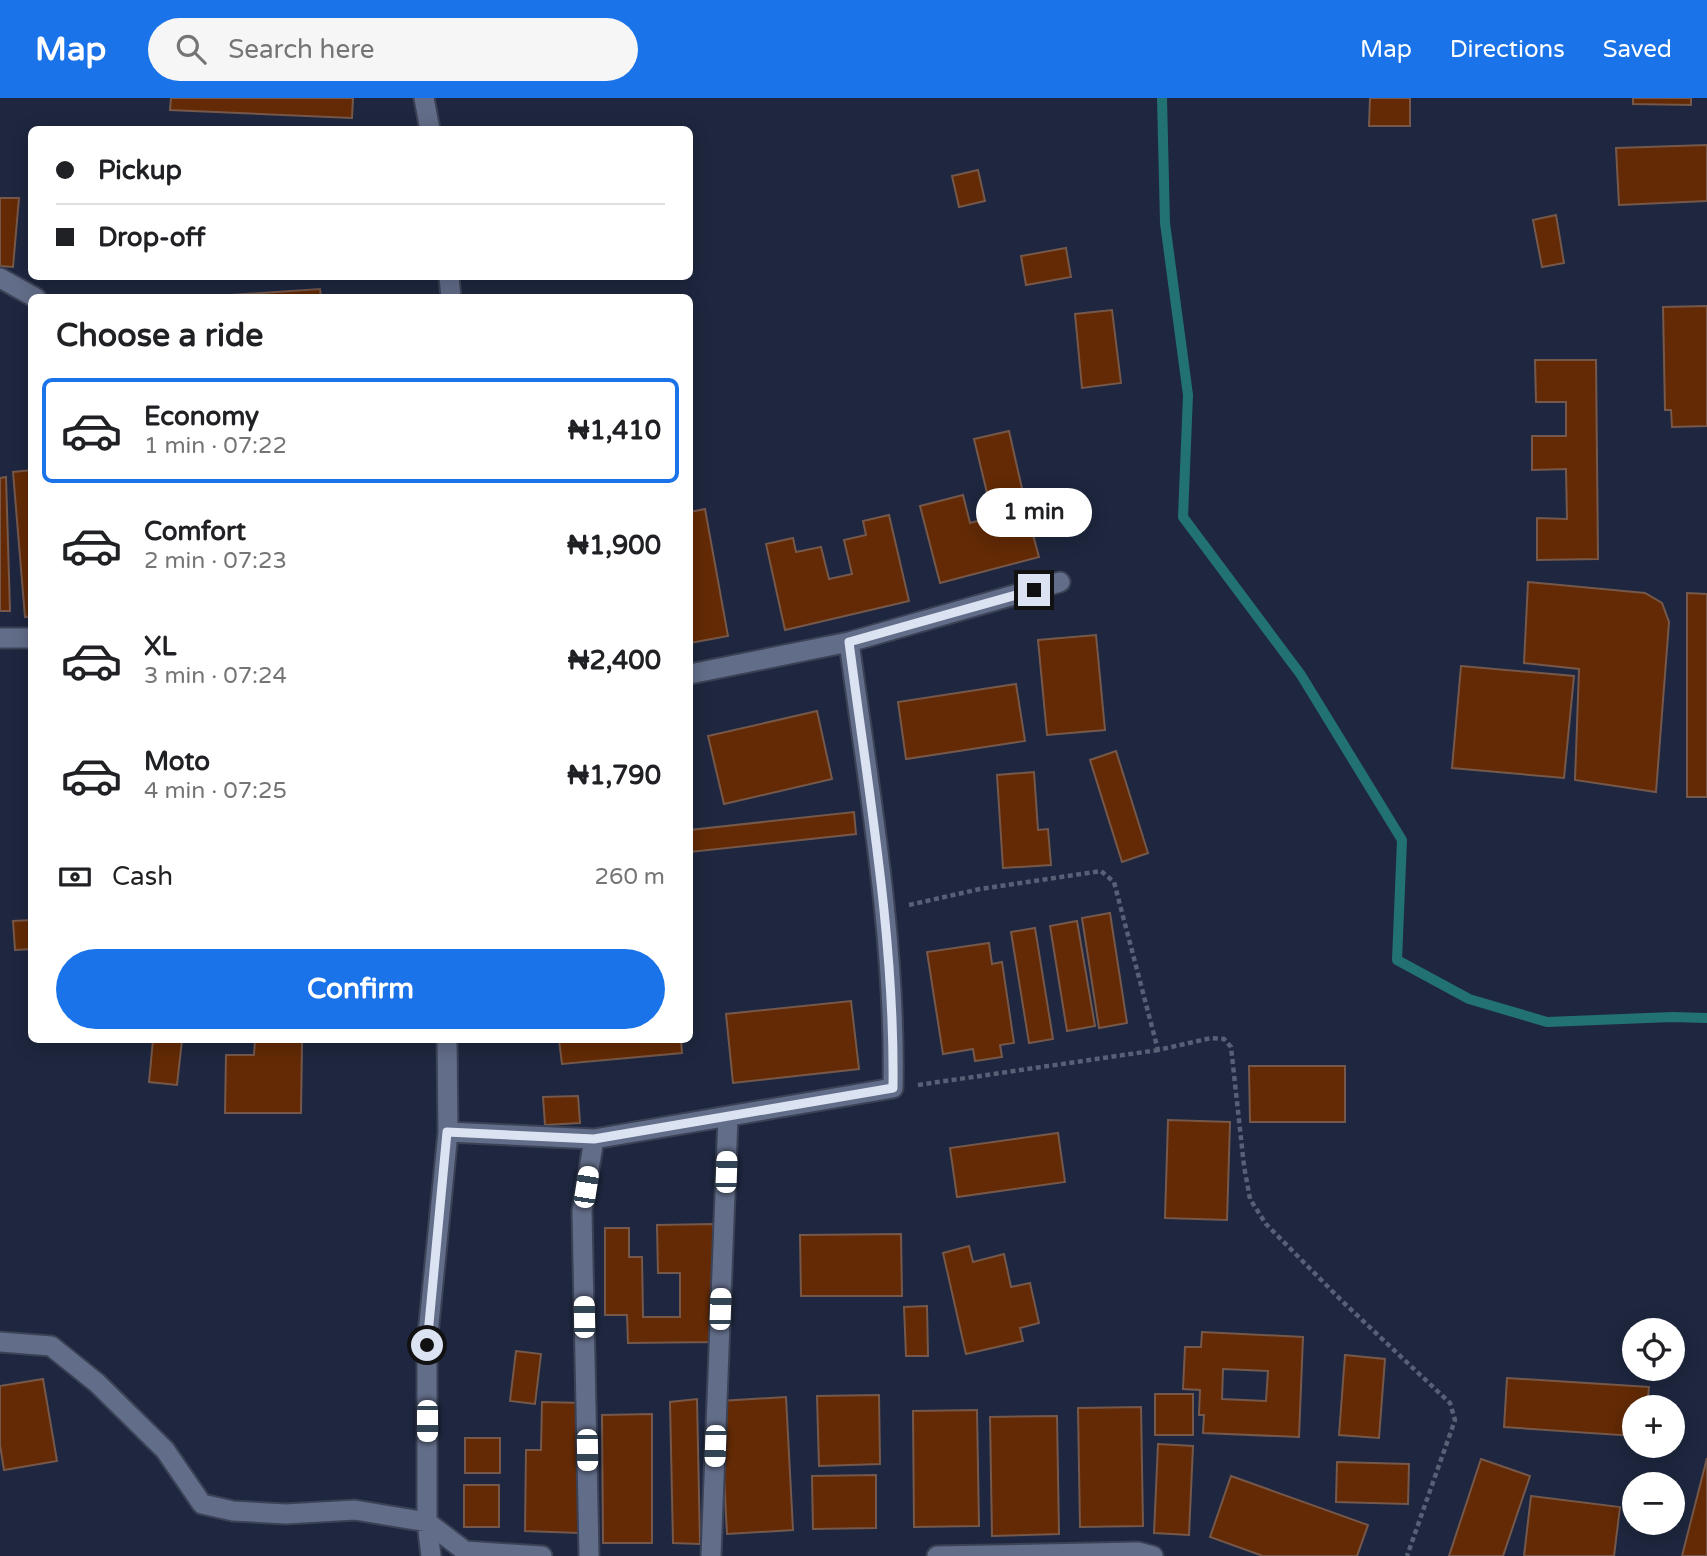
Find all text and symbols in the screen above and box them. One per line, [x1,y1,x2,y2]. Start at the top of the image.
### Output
search box [148,18,638,81]
text: Map [35,30,106,69]
icon: search [172,30,210,68]
text: Search here [228,34,374,65]
text: Map [1360,35,1412,64]
text: Directions [1450,35,1565,64]
text: Saved [1603,35,1672,64]
text: Pickup [98,155,182,186]
text: Drop-off [98,222,205,253]
text: Choose a ride [56,317,263,355]
icon: car [60,399,123,462]
text: Economy [144,401,259,432]
text: ₦1,410 [568,415,661,446]
text: 1 min · 07:22 [144,432,287,460]
callout: 1 min [976,489,1092,538]
text: 1 min [1003,498,1065,526]
icon: car [60,514,123,577]
text: Comfort [144,516,246,547]
text: ₦1,900 [567,530,661,561]
text: 2 min · 07:23 [144,547,287,575]
route end [1018,574,1050,606]
icon: car [60,629,123,692]
text: XL [144,631,176,662]
text: ₦2,400 [568,645,661,676]
text: 3 min · 07:24 [144,662,287,690]
icon: car [60,744,123,807]
text: Moto [144,746,210,777]
text: ₦1,790 [567,760,661,791]
text: 4 min · 07:25 [144,777,287,805]
icon: cash [56,858,94,896]
text: Cash [112,861,173,892]
text: 260 m [595,863,665,891]
button: Confirm [56,949,665,1029]
car [715,1151,738,1193]
car [573,1165,600,1209]
car [709,1288,732,1330]
car [574,1296,595,1338]
map controls [1622,1318,1685,1535]
button: locate [1622,1318,1685,1381]
route start [411,1329,443,1361]
button: + [1622,1395,1685,1458]
car [417,1400,438,1442]
car [704,1425,727,1467]
car [577,1429,598,1471]
button: − [1622,1472,1685,1535]

